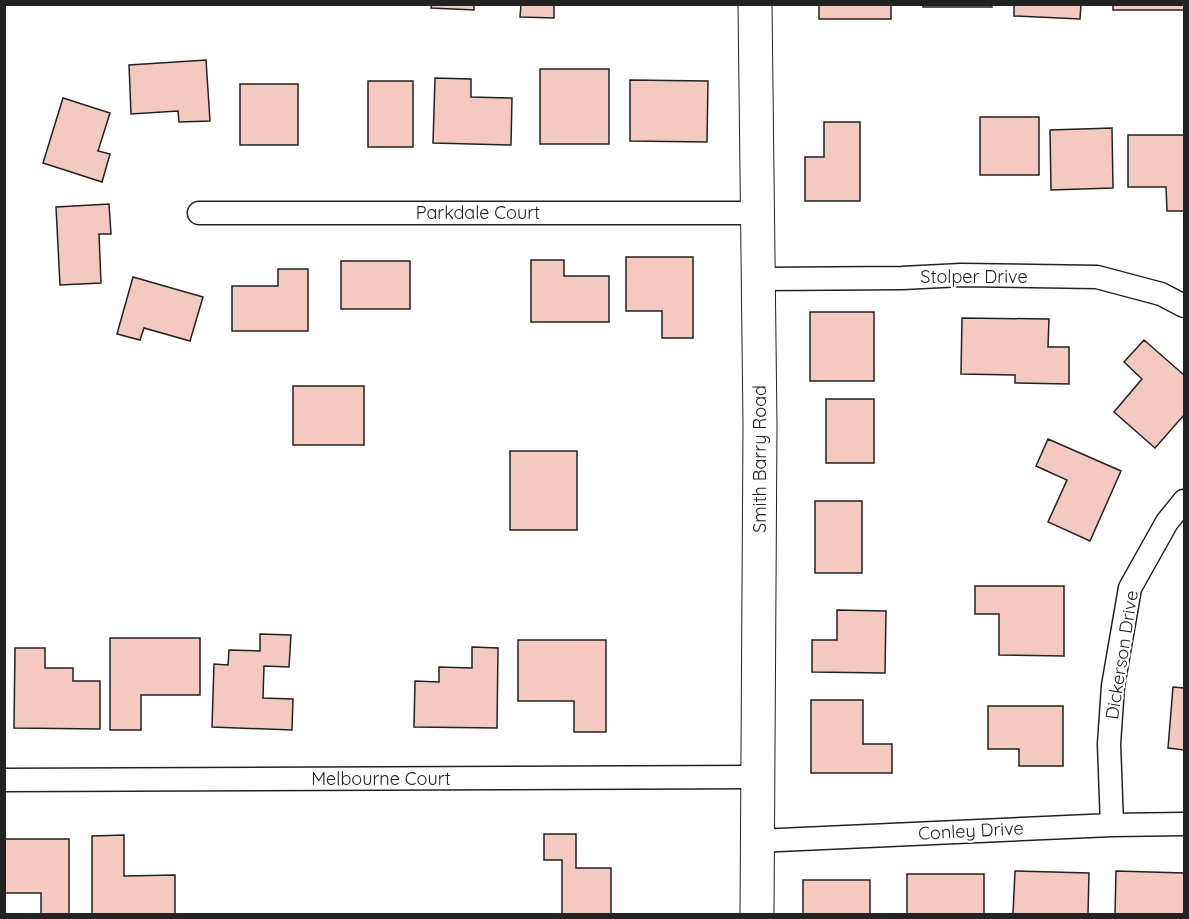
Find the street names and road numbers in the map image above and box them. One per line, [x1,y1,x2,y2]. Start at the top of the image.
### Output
street label: Parkdale Court [416,201,540,224]
street label: Stolper Drive [920,265,1028,288]
street label: Smith Barry Road [748,385,771,533]
street label: Dickerson Drive [1100,589,1143,721]
street label: Melbourne Court [311,767,451,790]
street label: Conley Drive [918,816,1024,845]

